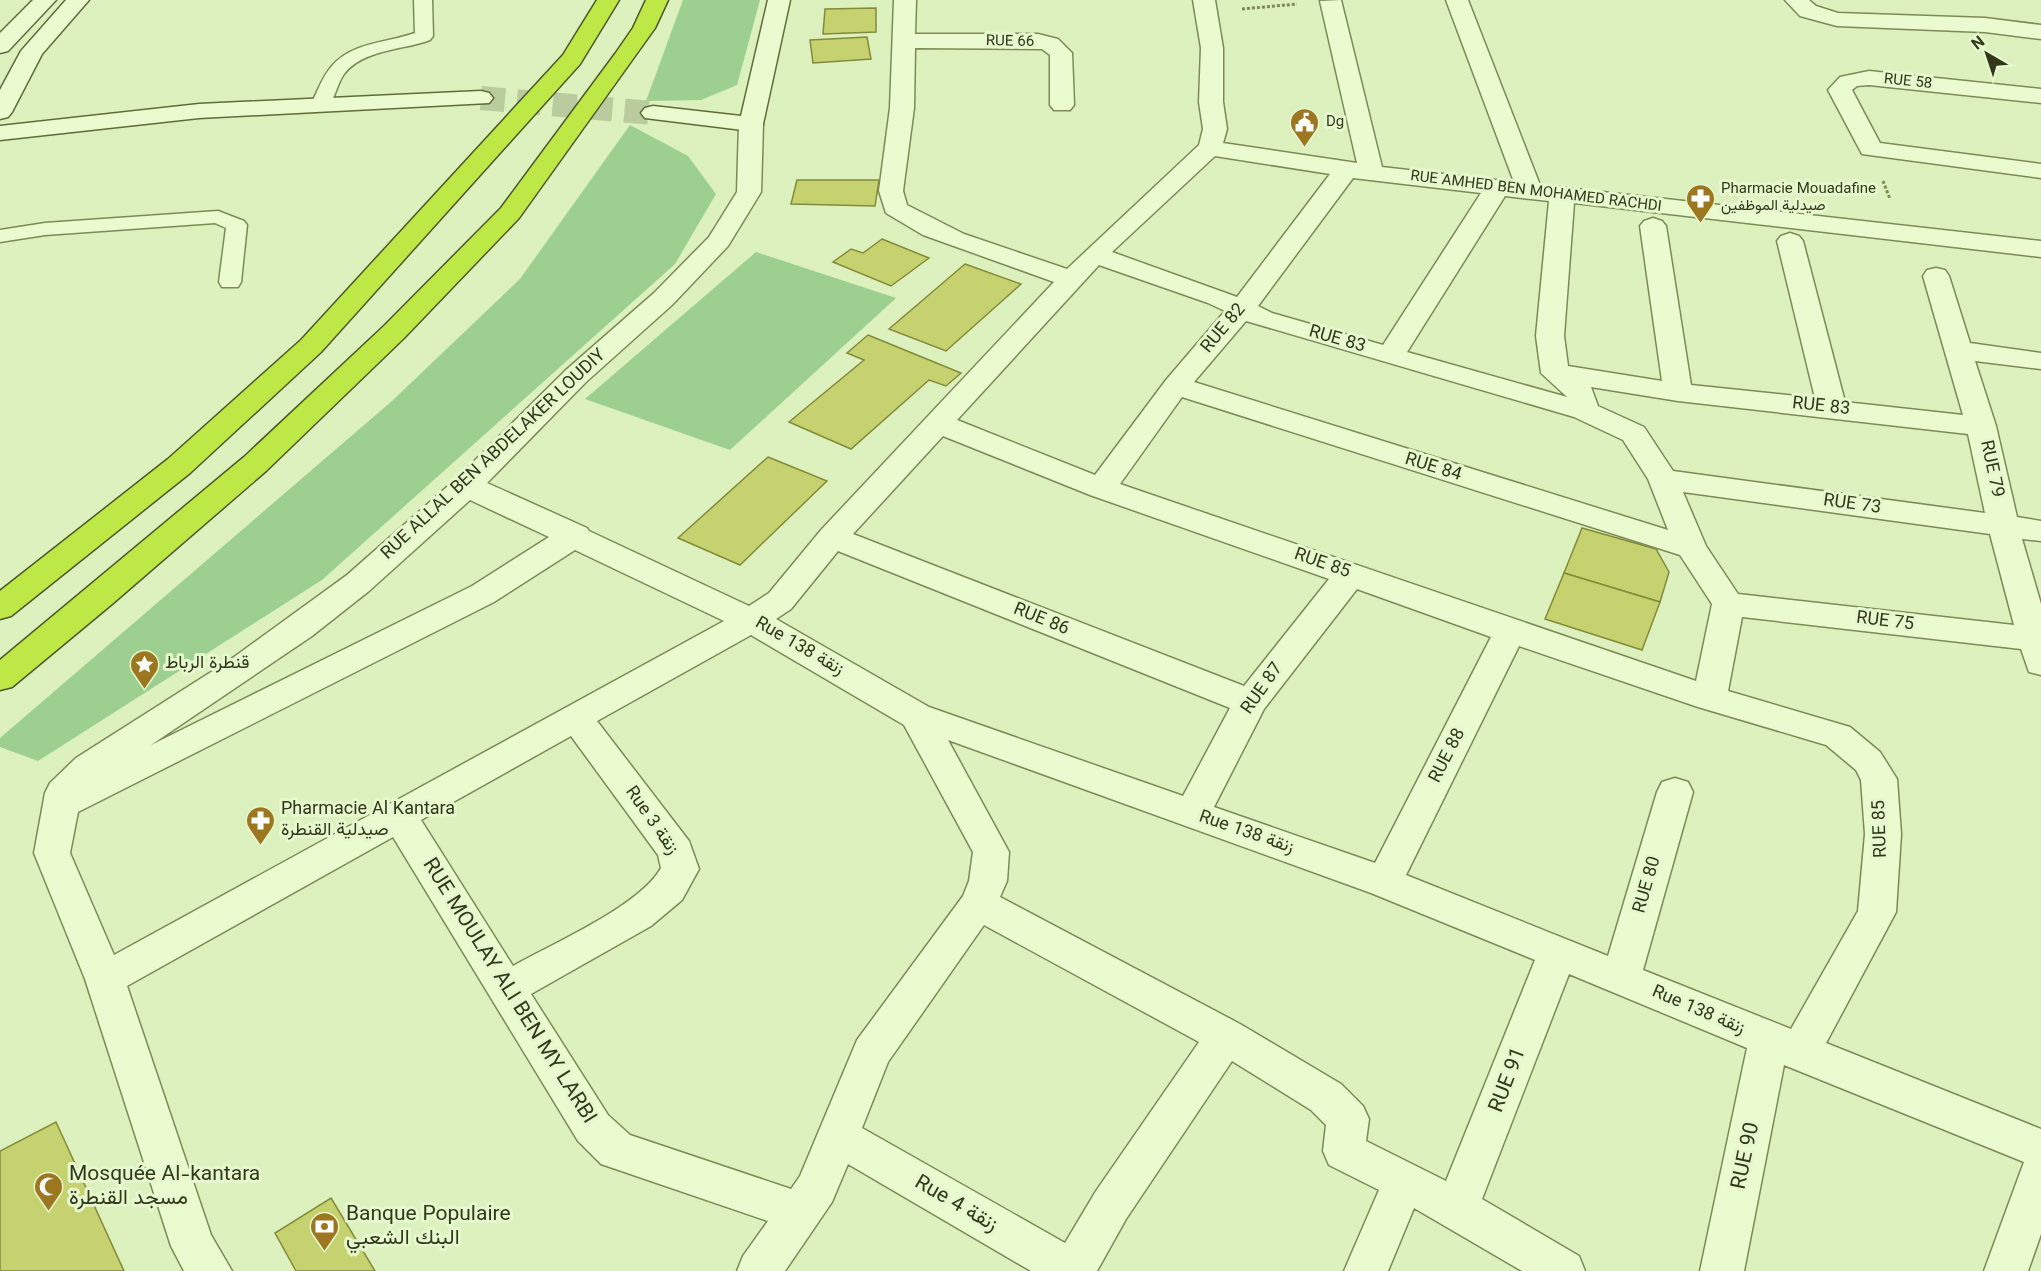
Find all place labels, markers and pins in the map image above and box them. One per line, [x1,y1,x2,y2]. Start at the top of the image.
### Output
public building icon: Dg [1289,106,1321,148]
place label: Dg [1326,111,1344,134]
place label: Pharmacie Mouadafine صيدلية الموظفين [1721,178,1876,218]
pharmacy icon: Pharmacie Mouadafine صيدلية الموظفين [1684,182,1716,224]
place icon: قنطرة الرباط [128,648,160,690]
place label: قنطرة الرباط [165,650,249,678]
place label: Pharmacie Al Kantara صيدلية القنطرة [281,796,455,845]
pharmacy icon: Pharmacie Al Kantara صيدلية القنطرة [244,804,276,846]
place label: Mosquée Al-kantara مسجد القنطرة [69,1158,260,1215]
mosque icon: Mosquée Al-kantara مسجد القنطرة [32,1170,64,1212]
place label: Banque Populaire البنك الشعبي [346,1198,511,1255]
bank icon: Banque Populaire البنك الشعبي [309,1210,341,1252]

